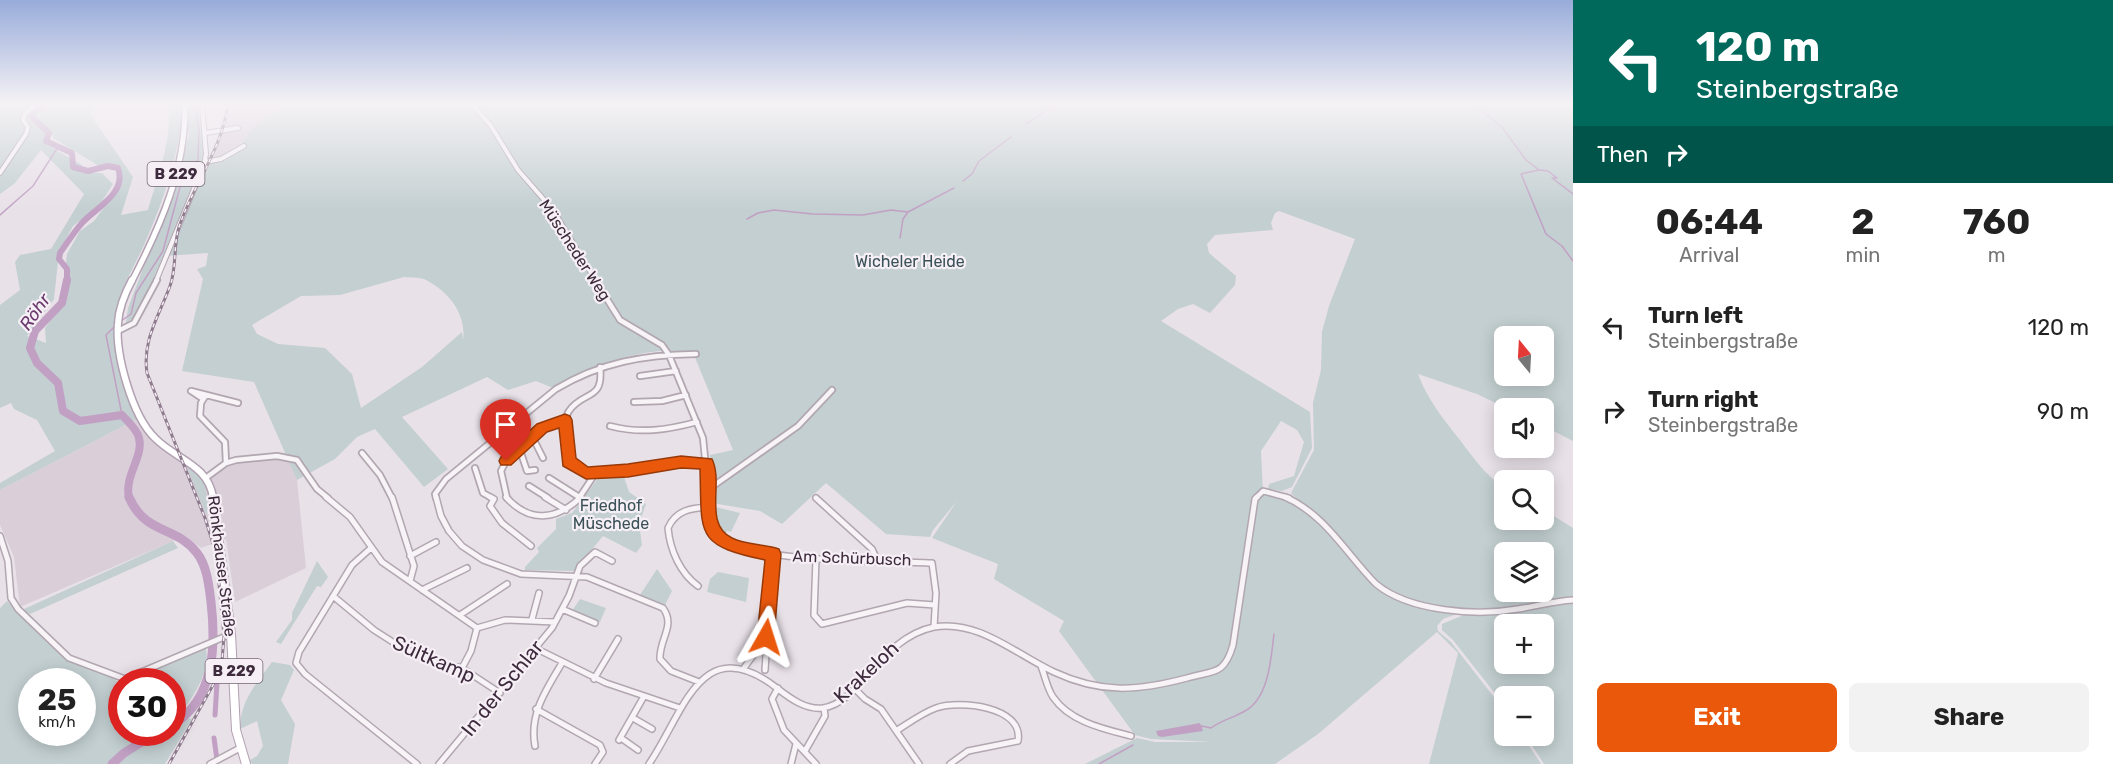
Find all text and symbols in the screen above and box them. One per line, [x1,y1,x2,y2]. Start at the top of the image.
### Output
text: 120 m [1696,22,1820,72]
icon: left [1597,24,1675,102]
text: Steinbergstraße [1696,73,1899,105]
icon: right [1660,138,1693,171]
text: Then [1597,141,1648,168]
road number: B 229 [148,162,204,186]
street label: Müscheder Weg [535,196,615,304]
text: 06:44 [1656,200,1763,243]
text: 2 [1851,200,1875,243]
text: 760 [1963,200,2030,243]
text: Arrival [1679,243,1739,267]
text: min [1846,243,1880,267]
text: m [1988,243,2006,267]
park label: Wicheler Heide [855,252,965,271]
water label: Röhr [15,288,56,335]
text: Turn left [1648,302,1743,329]
icon: left [1597,311,1630,344]
text: 120 m [2028,314,2089,341]
north arrow [1494,326,1554,386]
map controls [1494,326,1554,746]
text: Steinbergstraße [1648,329,1798,353]
text: Turn right [1648,386,1758,413]
icon: right [1597,395,1630,428]
button: sound [1494,398,1554,458]
text: 90 m [2037,398,2089,425]
pin [480,399,531,461]
icon: arrive [489,408,522,441]
text: Steinbergstraße [1648,413,1798,437]
button: search [1494,470,1554,530]
street label: Rönkhauser Straße [204,494,240,638]
park label: Friedhof Müschede [573,496,649,533]
button: layers [1494,542,1554,602]
street label: Am Schürbusch [792,546,912,570]
position arrow [734,605,798,669]
button: + [1494,614,1554,674]
street label: Sültkamp [389,630,479,688]
street label: In der Schlar [456,635,548,741]
street label: Krakeloh [829,636,903,708]
road number: B 229 [206,659,262,683]
speed limit sign: 30 [108,668,186,746]
text: 25 [38,682,76,718]
button: Exit [1597,683,1837,752]
button: Share [1849,683,2089,752]
button: − [1494,686,1554,746]
text: km/h [38,713,76,731]

